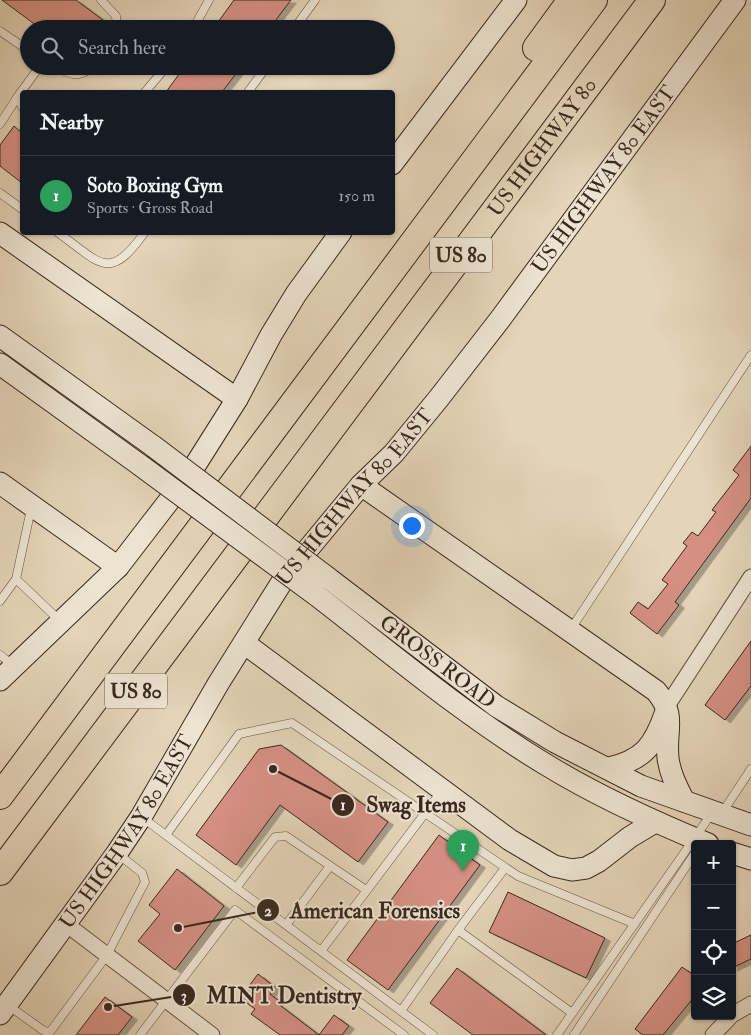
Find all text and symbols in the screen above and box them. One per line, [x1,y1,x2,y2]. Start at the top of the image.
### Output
search box [20,20,395,75]
icon: search [38,34,66,62]
text: Search here [78,36,166,60]
street label: US HIGHWAY 80 [481,72,603,222]
street label: US HIGHWAY 80 EAST [525,80,681,279]
text: Nearby [40,109,103,136]
text: Soto Boxing Gym [87,174,223,198]
text: 1 [53,186,59,206]
text: 150 m [338,186,375,206]
text: Sports · Gross Road [87,198,213,218]
road number: US 80 [430,238,492,272]
street label: US HIGHWAY 80 EAST [270,402,439,591]
your location [399,513,425,539]
street label: GROSS ROAD [374,609,501,715]
road number: US 80 [105,674,167,708]
street label: US HIGHWAY 80 EAST [53,729,200,934]
callout: Swag Items [331,786,475,823]
text: Swag Items [366,791,466,820]
text: 1 [340,796,346,815]
pin: 1 [447,830,479,871]
map controls [691,840,736,1020]
button: + [691,840,736,885]
button: − [691,885,736,930]
callout: American Forensics [255,892,471,929]
text: American Forensics [289,897,461,925]
text: 2 [264,902,272,921]
button: locate [691,930,736,975]
button: layers [691,975,736,1020]
callout: MINT Dentistry [172,977,372,1014]
text: MINT Dentistry [206,982,363,1011]
text: 3 [181,987,187,1006]

